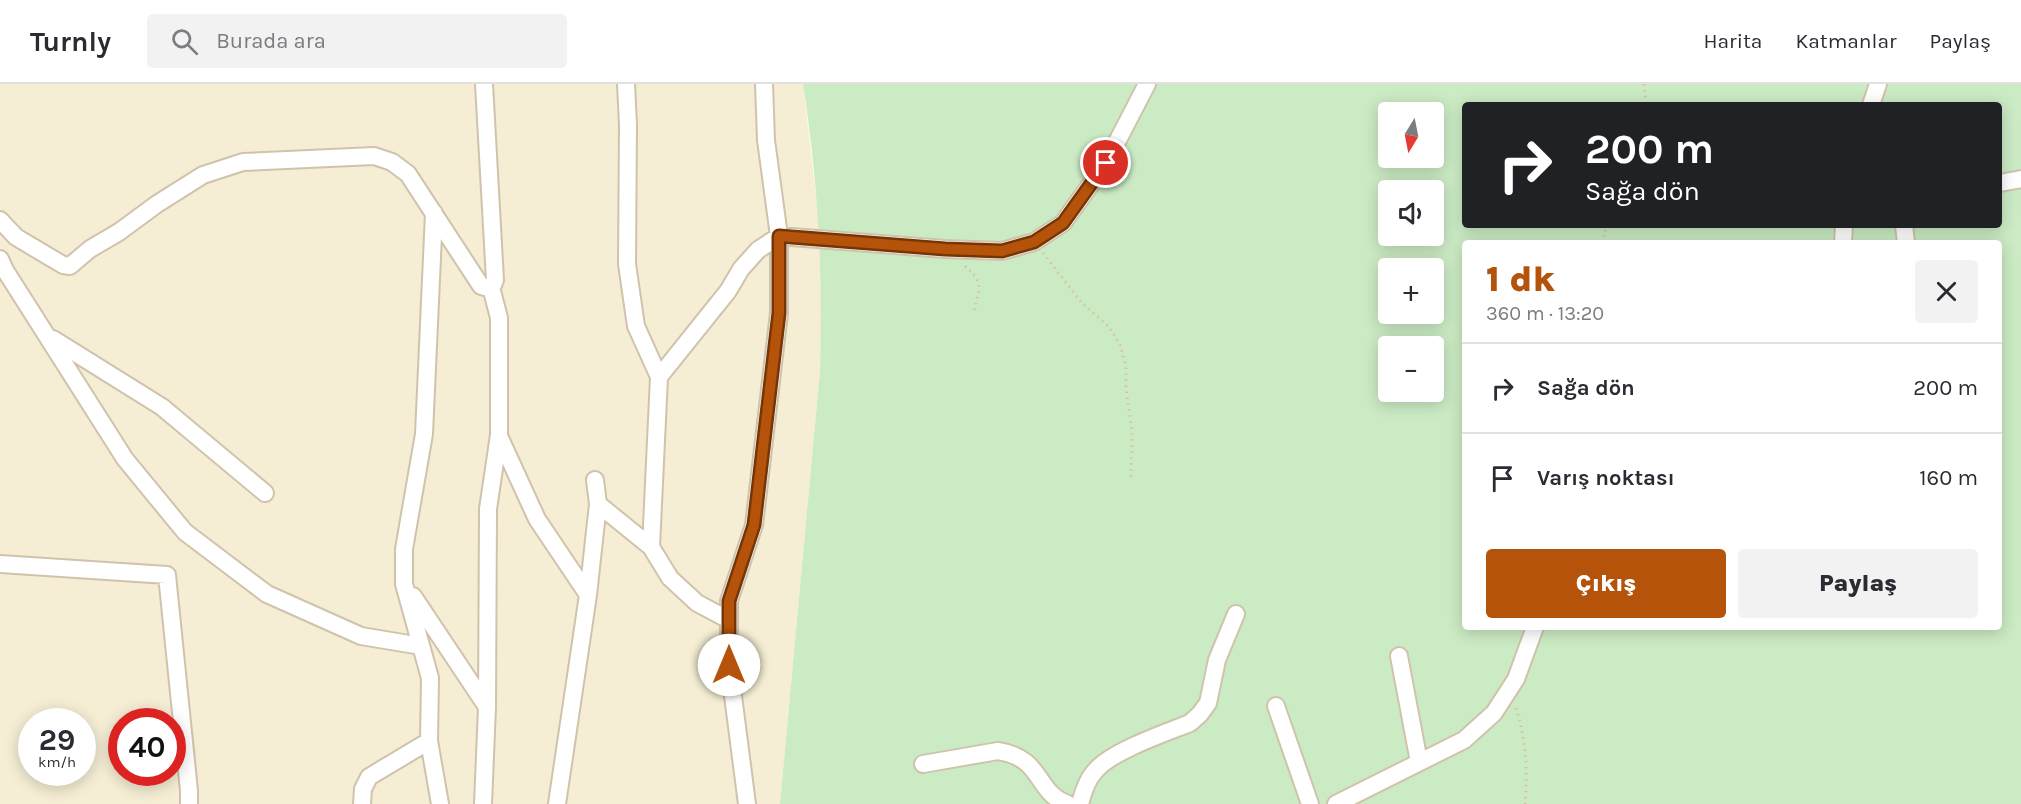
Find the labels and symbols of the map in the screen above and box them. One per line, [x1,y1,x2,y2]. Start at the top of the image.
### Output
north arrow [1378,102,1444,168]
pin [1080,137,1131,188]
position arrow [697,633,761,697]
speed limit sign: 40 [108,708,186,786]

